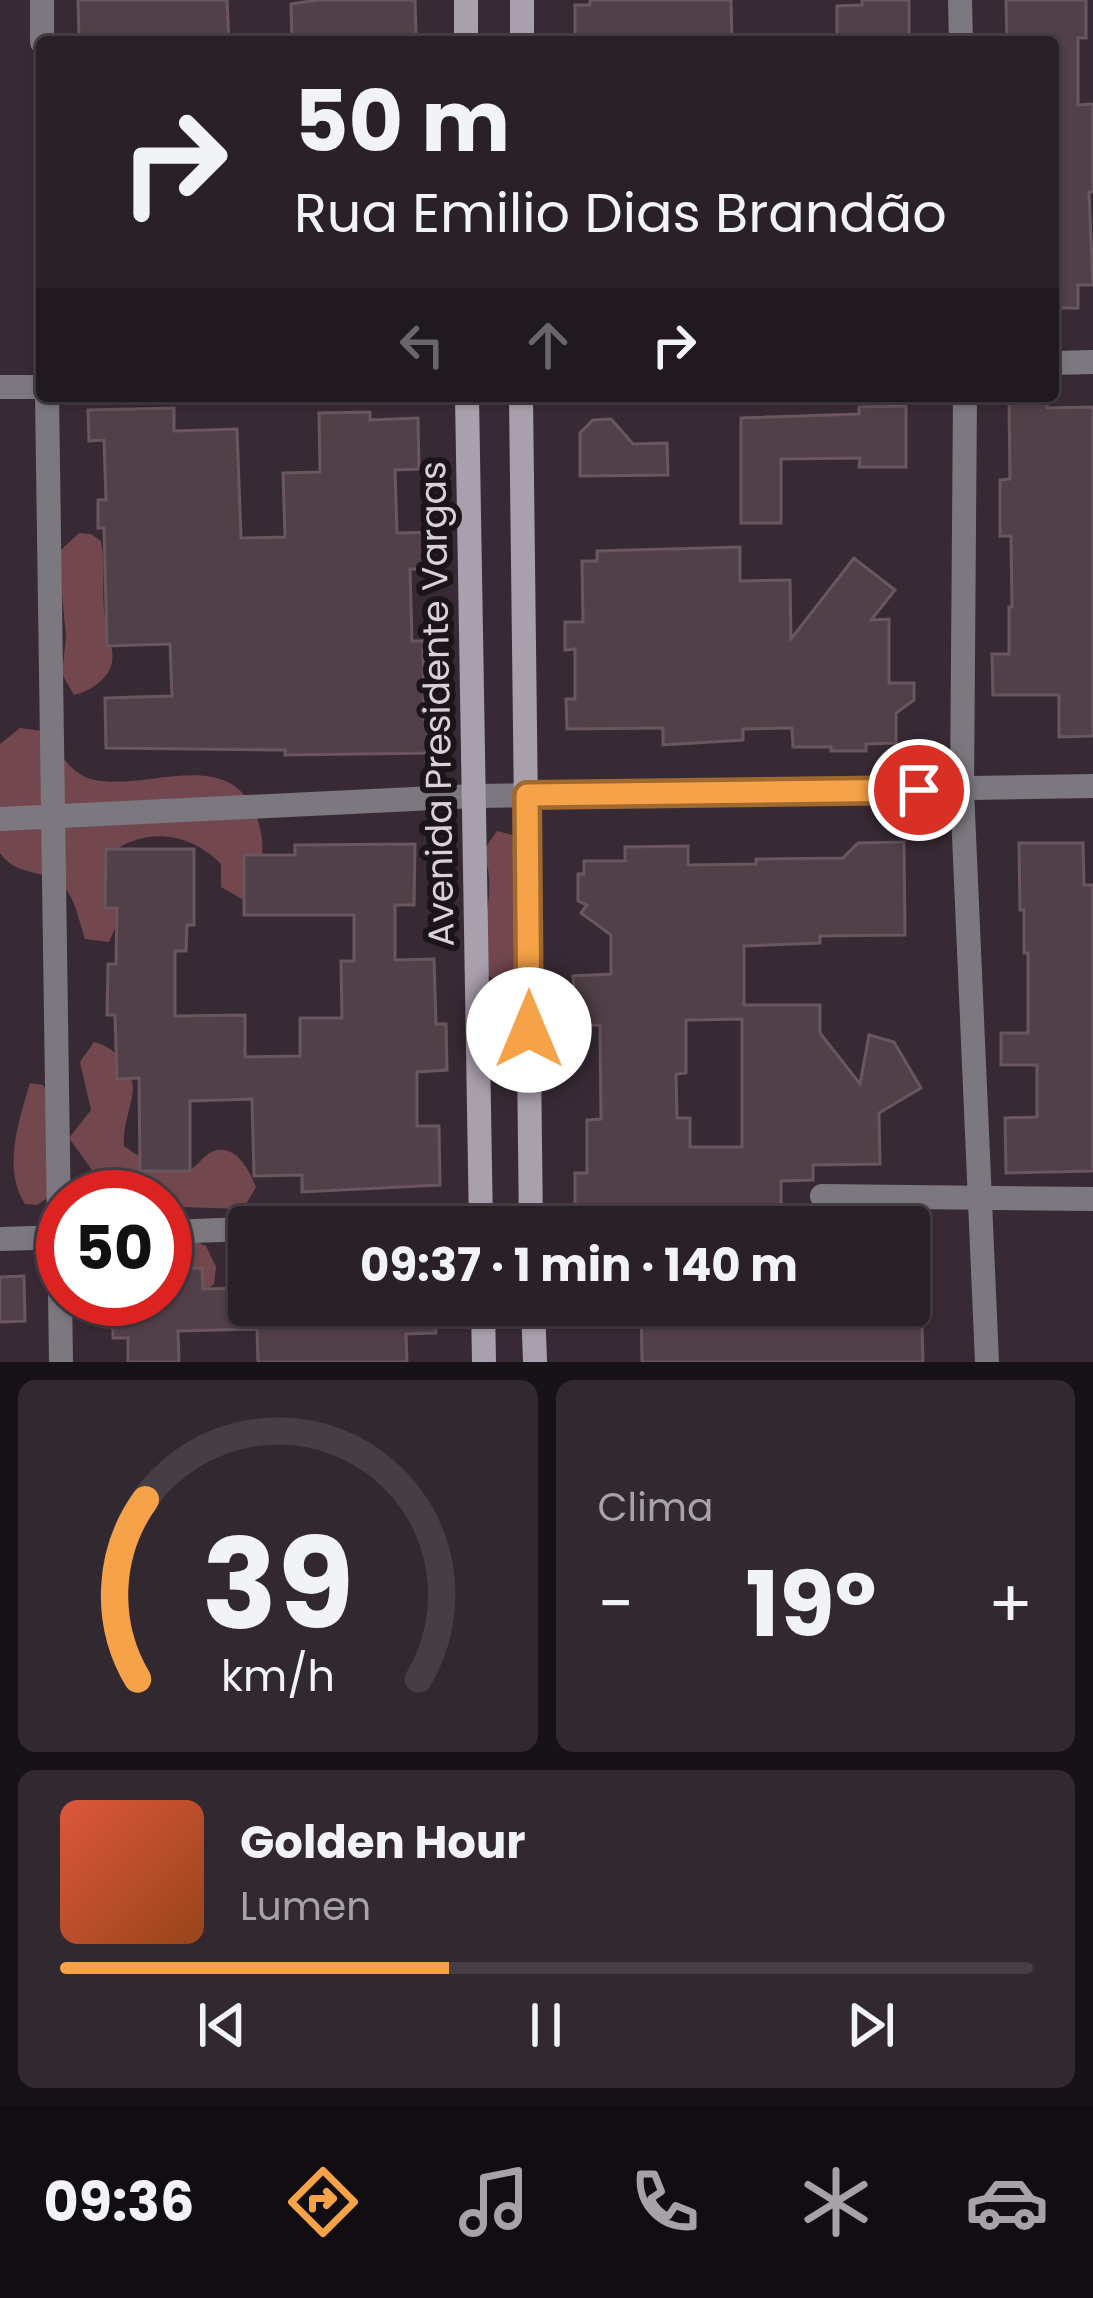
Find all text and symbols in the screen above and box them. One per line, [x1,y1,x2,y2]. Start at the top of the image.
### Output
text: 50 m [294,63,510,180]
icon: right [96,84,252,240]
text: Rua Emilio Dias Brandão [294,175,947,251]
icon: left [389,312,455,378]
icon: ahead [515,312,581,378]
icon: right [641,312,707,378]
street label: Avenida Presidente Vargas [407,461,467,947]
pin [868,739,970,841]
icon: arrive [886,757,952,823]
position arrow [466,967,592,1093]
speed limit sign: 50 [36,1170,192,1326]
text: 09:37 · 1 min · 140 m [360,1234,798,1297]
text: Clima [598,1480,713,1535]
text: 39 [202,1497,354,1672]
text: 19° [745,1541,876,1668]
text: − [598,1558,634,1650]
text: + [988,1558,1033,1650]
text: km/h [221,1646,335,1706]
text: Golden Hour [240,1811,526,1874]
text: Lumen [240,1879,371,1934]
icon: previous [189,1992,255,2058]
icon: pause [513,1992,579,2058]
icon: next [838,1992,904,2058]
icon: directions [281,2160,365,2244]
icon: music [452,2160,536,2244]
icon: phone [623,2160,707,2244]
icon: climate [794,2160,878,2244]
icon: car [965,2160,1049,2244]
text: 09:36 [44,2164,194,2240]

